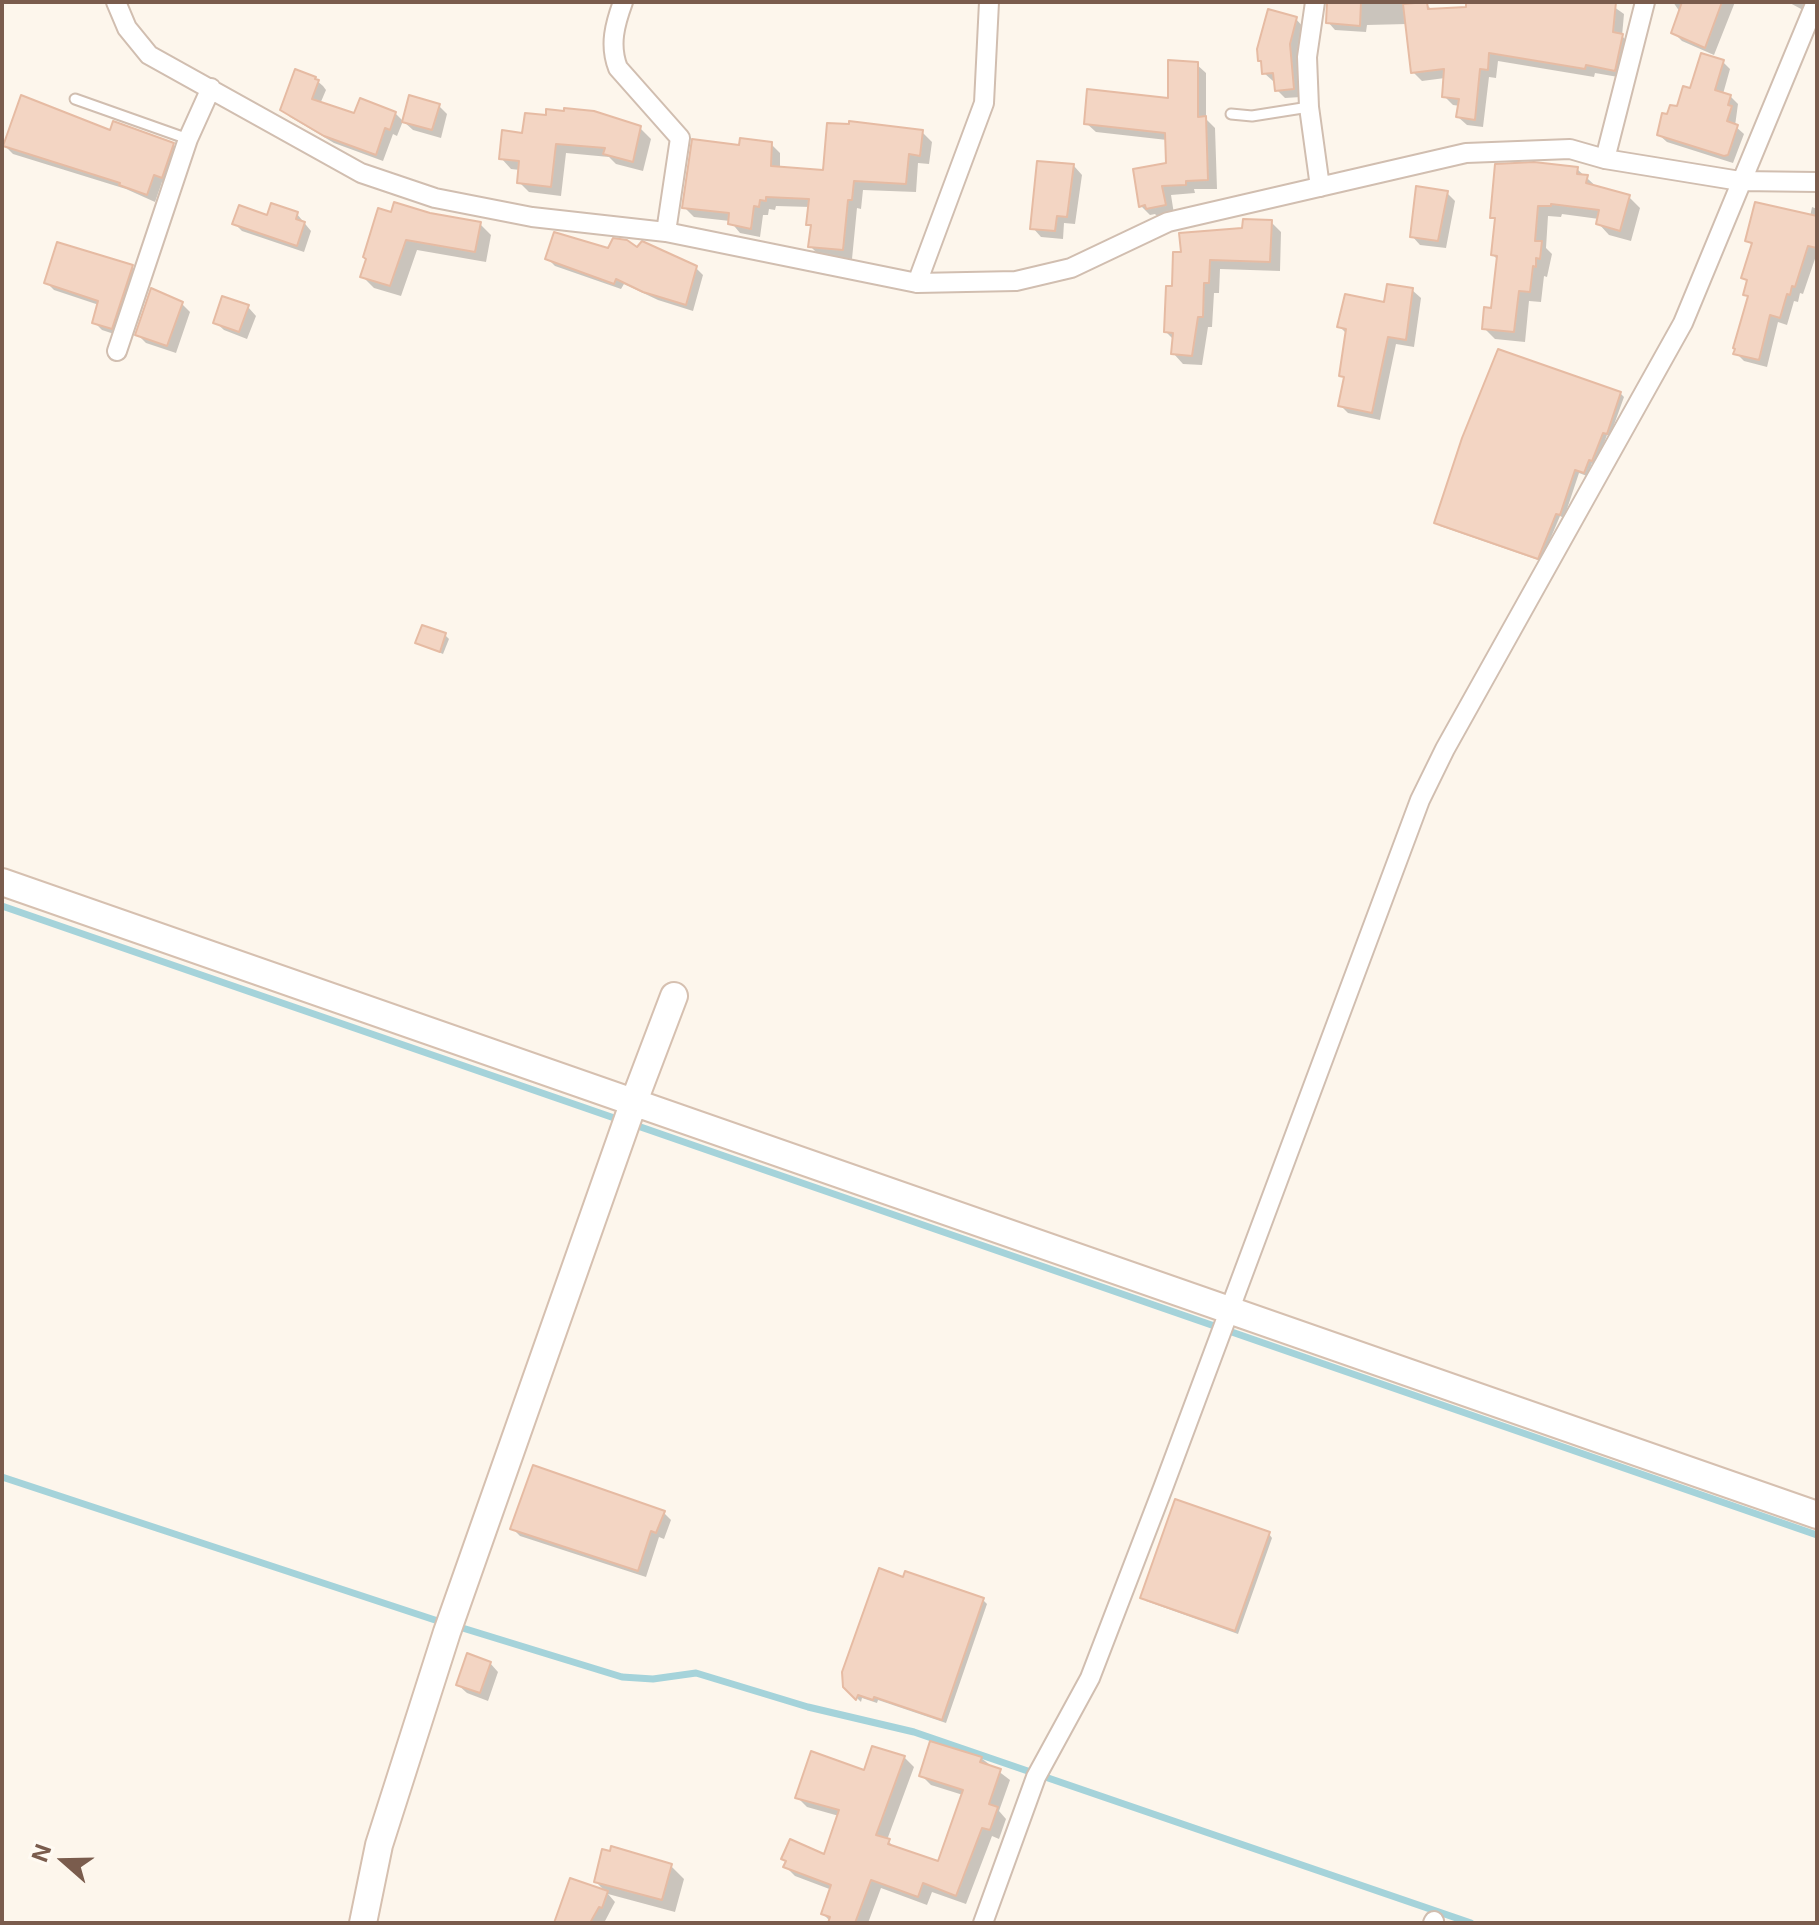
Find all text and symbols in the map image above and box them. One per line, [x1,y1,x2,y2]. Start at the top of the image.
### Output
north arrow [24,1821,104,1901]
text: N [26,1840,57,1865]

